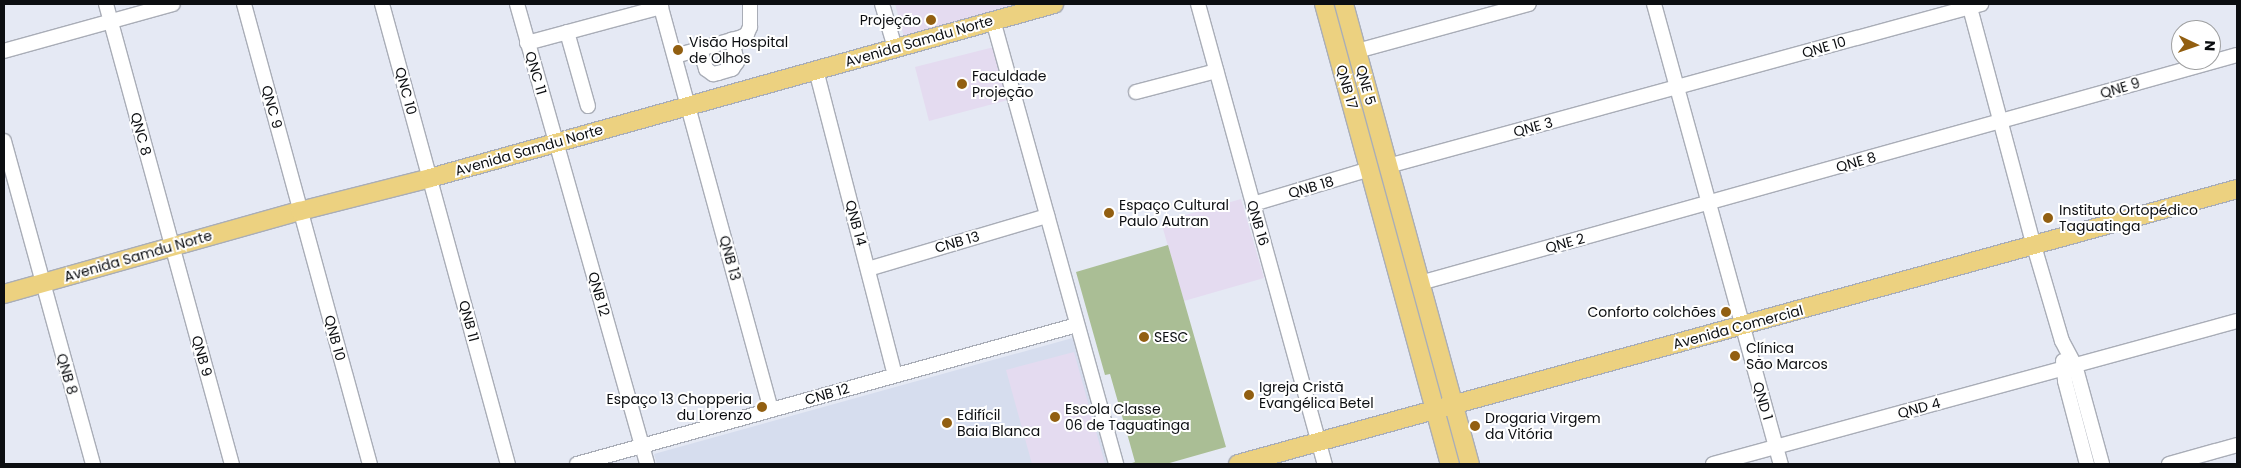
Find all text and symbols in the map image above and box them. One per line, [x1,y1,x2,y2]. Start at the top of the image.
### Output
street label: Avenida Samdu Norte [843,12,995,70]
place label: Projeção [860,12,921,28]
marker: Projeção [925,14,937,26]
north arrow [2171,20,2221,70]
street label: QNE 10 [1800,33,1848,61]
place label: Visão Hospital de Olhos [689,34,788,66]
text: N [2200,40,2220,52]
marker: Visão Hospital de Olhos [671,43,685,57]
street label: QNC 11 [522,49,550,97]
street label: QNB 17 [1333,63,1361,111]
street label: QNE 5 [1353,63,1379,107]
street label: QNC 10 [392,65,420,117]
place label: Faculdade Projeção [972,68,1046,100]
street label: QNE 9 [2098,74,2142,102]
marker: Faculdade Projeção [956,78,968,90]
street label: QNC 9 [258,83,286,131]
street label: QNC 8 [127,110,155,158]
street label: QNE 3 [1511,114,1555,140]
street label: Avenida Samdu Norte [453,121,605,179]
street label: QNE 8 [1834,148,1878,176]
street label: QNB 18 [1286,173,1336,201]
place label: Espaço Cultural Paulo Autran [1119,197,1229,230]
street label: QNB 14 [842,198,870,248]
street label: QNB 16 [1244,198,1272,248]
place label: Instituto Ortopédico Taguatinga [2059,202,2198,234]
marker: Espaço Cultural Paulo Autran [1103,207,1115,219]
marker: Instituto Ortopédico Taguatinga [2041,211,2055,225]
street label: Avenida Samdu Norte [62,227,214,285]
street label: CNB 13 [933,228,981,256]
street label: QNE 2 [1544,230,1586,256]
street label: QNB 13 [716,234,744,282]
street label: QNB 12 [585,270,613,318]
street label: QNB 11 [455,298,483,344]
street label: Avenida Comercial [1671,302,1805,352]
place label: Conforto colchões [1587,304,1716,320]
marker: Conforto colchões [1720,306,1732,318]
street label: QNB 10 [321,313,349,363]
place label: SESC [1154,329,1188,345]
marker: SESC [1138,331,1150,343]
street label: QNB 9 [188,333,216,379]
place label: Clínica São Marcos [1746,340,1828,372]
marker: Clínica São Marcos [1728,349,1742,363]
street label: QNB 8 [53,351,81,397]
place label: Igreja Cristã Evangélica Betel [1259,379,1374,412]
street label: CNB 12 [803,380,851,408]
street label: QND 1 [1750,380,1776,422]
marker: Igreja Cristã Evangélica Betel [1243,389,1255,401]
place label: Espaço 13 Chopperia du Lorenzo [606,391,752,424]
street label: QND 4 [1896,394,1942,422]
marker: Espaço 13 Chopperia du Lorenzo [756,401,768,413]
place label: Escola Classe 06 de Taguatinga [1065,401,1190,434]
place label: Edifícil Baia Blanca [957,407,1040,440]
place label: Drogaria Virgem da Vitória [1485,410,1601,442]
marker: Escola Classe 06 de Taguatinga [1049,411,1061,423]
marker: Edifícil Baia Blanca [941,417,953,429]
marker: Drogaria Virgem da Vitória [1469,420,1481,432]

